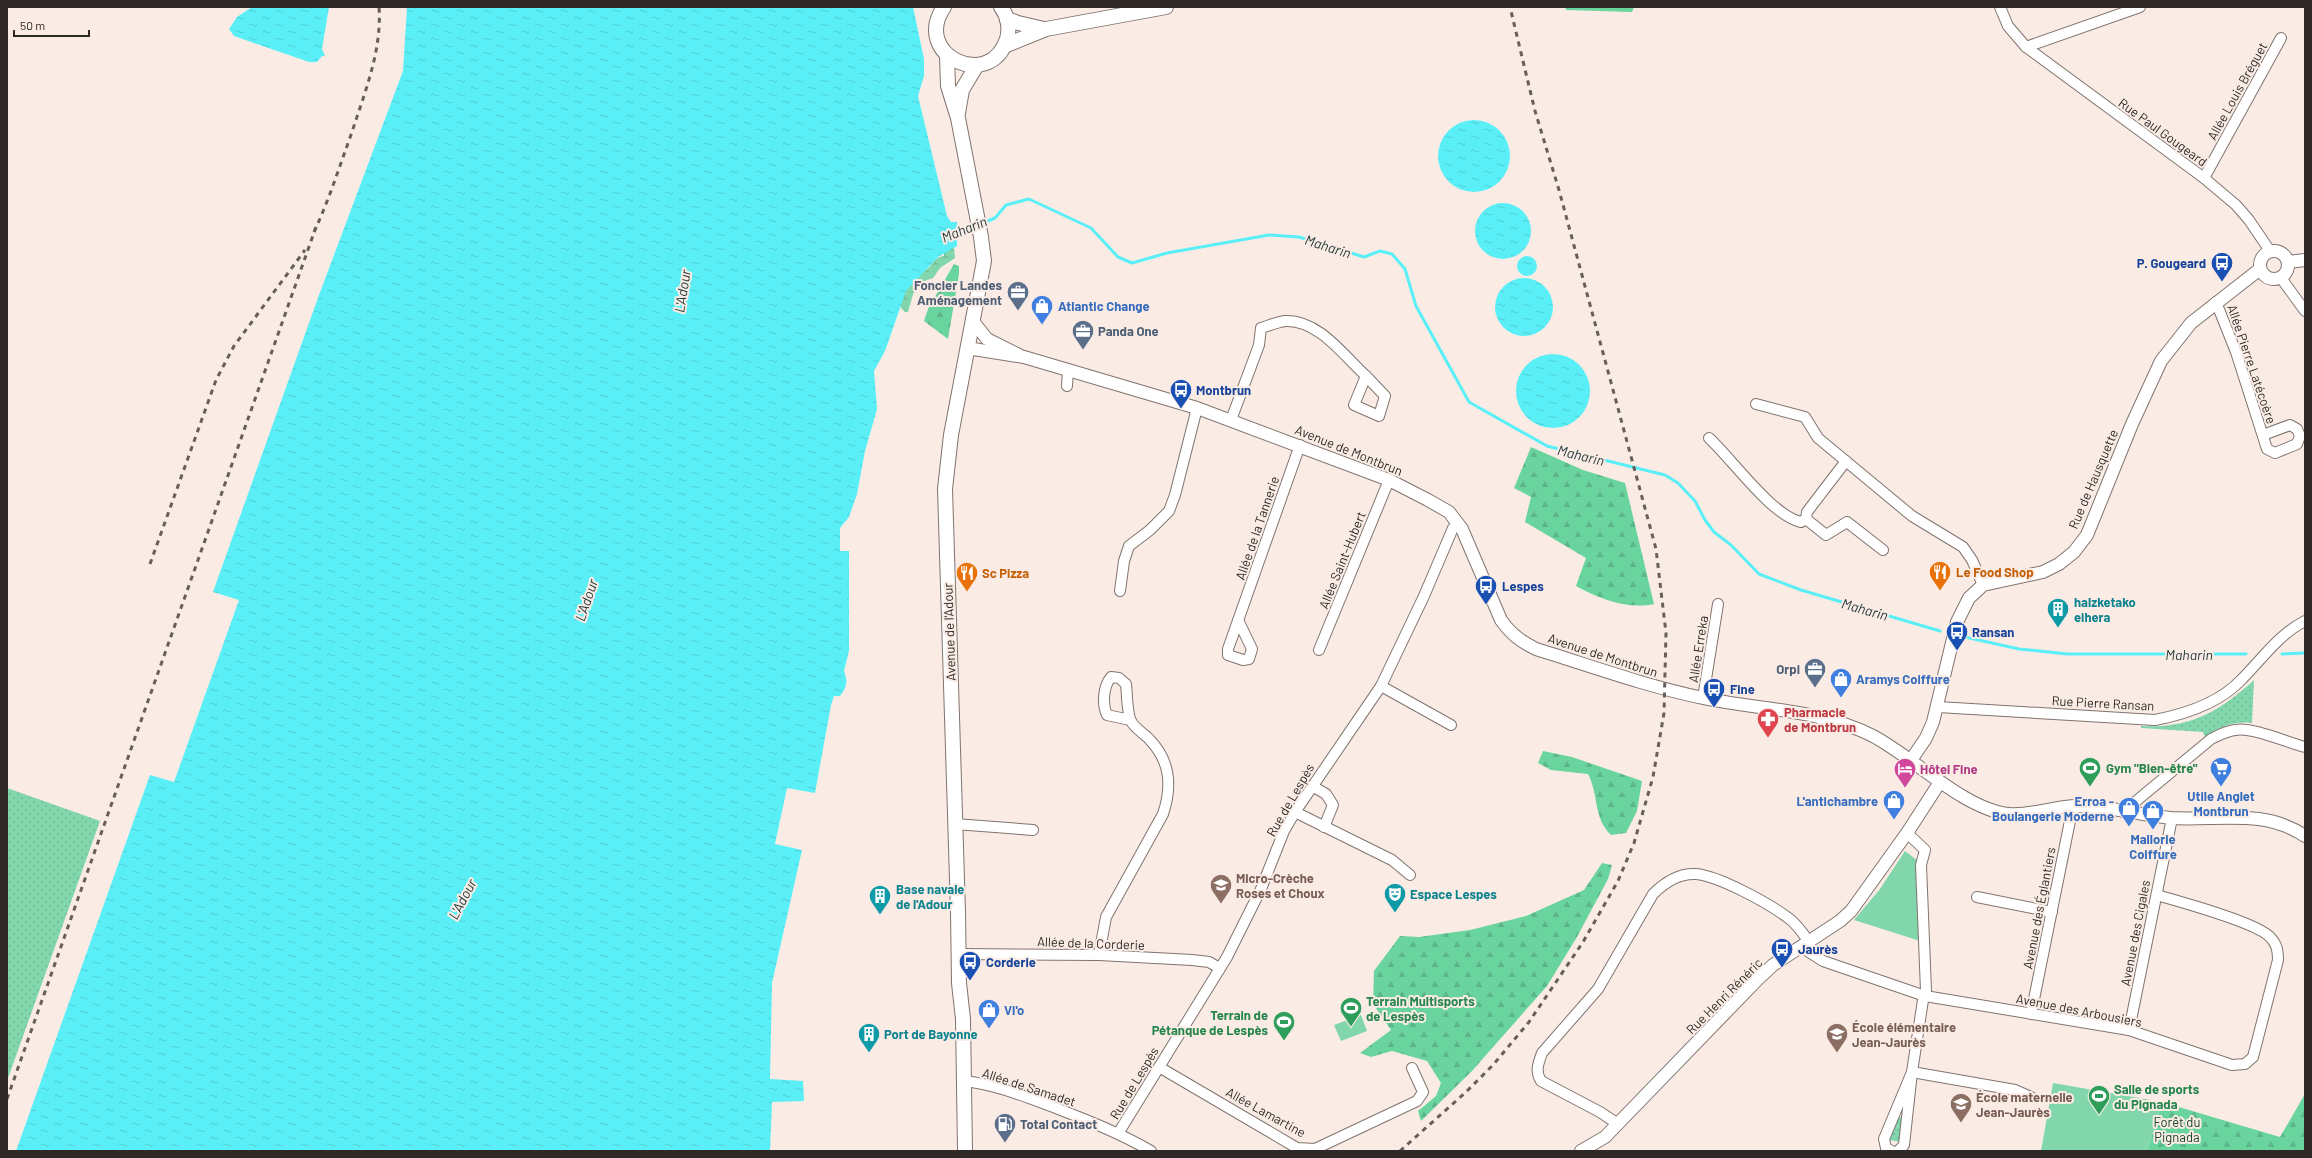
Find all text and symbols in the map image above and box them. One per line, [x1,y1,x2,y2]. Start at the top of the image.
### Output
scale bar [14,12,89,38]
text: 50 m [20,18,45,32]
street label: Allée Louis Bréguet [2204,39,2270,143]
street label: Rue Paul Gougeard [2116,95,2210,169]
water label: Maharin [939,212,989,246]
water label: Maharin [1303,231,1353,261]
bus stop icon: P. Gougeard [2209,250,2235,283]
place label: P. Gougeard [2137,255,2206,271]
water label: L'Adour [670,267,694,314]
place label: Foncier Landes Aménagement [914,277,1002,308]
office icon: Foncier Landes Aménagement [1005,279,1031,312]
shop icon: Atlantic Change [1029,293,1055,326]
place label: Atlantic Change [1058,298,1150,314]
street label: Allée Pierre Latécoère [2224,302,2280,426]
office icon: Panda One [1070,318,1096,351]
place label: Panda One [1098,323,1159,339]
bus stop icon: Montbrun [1168,377,1194,410]
place label: Montbrun [1196,382,1251,398]
street label: Avenue de Montbrun [1293,421,1405,479]
street label: Rue de Hausquette [2065,427,2121,531]
water label: Maharin [1556,441,1606,469]
street label: Allée de la Tannerie [1232,474,1282,582]
street label: Allée Saint-Hubert [1315,509,1369,611]
restaurant icon: Le Food Shop [1927,559,1953,592]
restaurant icon: Sc Pizza [954,560,980,593]
place label: Le Food Shop [1956,564,2034,580]
place label: Sc Pizza [982,565,1029,581]
bus stop icon: Lespes [1473,573,1499,606]
water label: L'Adour [571,576,601,623]
place label: Lespes [1502,578,1544,594]
street label: Avenue de l'Adour [939,582,959,681]
water label: Maharin [1840,594,1890,624]
place label: halzketako eihera [2074,594,2136,625]
building icon: halzketako eihera [2045,596,2071,629]
street label: Allée Erreka [1685,614,1711,684]
bus stop icon: Ransan [1944,619,1970,652]
place label: Ransan [1972,624,2014,640]
street label: Avenue de Montbrun [1546,630,1660,680]
water label: Maharin [2165,646,2213,663]
office icon: Orpi [1802,656,1828,689]
place label: Orpi [1776,661,1800,677]
shop icon: Aramys Coiffure [1828,666,1854,699]
place label: Aramys Coiffure [1856,671,1950,687]
bus stop icon: Fine [1701,676,1727,709]
place label: Fine [1730,681,1755,697]
street label: Rue Pierre Ransan [2051,692,2155,714]
place label: Pharmacie de Montbrun [1784,704,1856,735]
pharmacy icon: Pharmacie de Montbrun [1755,706,1781,739]
sports icon: Gym "Bien-être" [2077,755,2103,788]
supermarket icon: Utile Anglet Montbrun [2208,755,2234,788]
hotel icon: Hôtel Fine [1892,756,1918,789]
place label: Gym "Bien-être" [2106,760,2198,776]
street label: Rue de Lespès [1263,761,1317,839]
place label: Hôtel Fine [1920,761,1978,777]
shop icon: L'antichambre [1881,788,1907,821]
place label: Utile Anglet Montbrun [2187,788,2255,819]
place label: L'antichambre [1797,793,1878,809]
place label: Erroa - Boulangerie Moderne [1992,793,2114,824]
shop icon: Erroa - Boulangerie Moderne [2116,795,2142,828]
shop icon: Mallorie Coiffure [2140,798,2166,831]
place label: Mallorie Coiffure [2129,831,2177,862]
street label: Avenue des Églantiers [2019,846,2059,970]
place label: Micro-Crèche Roses et Choux [1236,870,1325,901]
school or university icon: Micro-Crèche Roses et Choux [1208,872,1234,905]
water label: L'Adour [444,875,480,922]
street label: Avenue des Cigales [2117,879,2153,987]
place label: Base navale de l'Adour [896,881,964,912]
theatre icon: Espace Lespes [1382,881,1408,914]
building icon: Base navale de l'Adour [867,883,893,916]
place label: Espace Lespes [1410,886,1497,902]
street label: Allée de la Corderie [1037,933,1145,953]
bus stop icon: Jaurès [1769,936,1795,969]
place label: Jaurès [1798,941,1838,957]
bus stop icon: Corderie [957,949,983,982]
place label: Corderie [986,954,1036,970]
street label: Rue Henri Rénéric [1683,954,1766,1037]
street label: Avenue des Arbousiers [2015,990,2143,1030]
place label: Terrain Multisports de Lespès [1366,993,1475,1024]
sports icon: Terrain Multisports de Lespès [1338,995,1364,1028]
shop icon: Vi'o [976,997,1002,1030]
place label: Vi'o [1004,1002,1024,1018]
place label: Terrain de Pétanque de Lespès [1152,1007,1268,1038]
sports icon: Terrain de Pétanque de Lespès [1271,1009,1297,1042]
place label: École élémentaire Jean-Jaurès [1852,1019,1956,1050]
building icon: Port de Bayonne [856,1021,882,1054]
school or university icon: École élémentaire Jean-Jaurès [1824,1021,1850,1054]
place label: Port de Bayonne [884,1026,978,1042]
street label: Rue de Lespès [1106,1044,1162,1122]
street label: Allée de Samadet [980,1064,1078,1110]
place label: Salle de sports du Pignada [2114,1081,2200,1112]
sports icon: Salle de sports du Pignada [2086,1083,2112,1116]
street label: Allée Lamartine [1223,1084,1309,1140]
place label: École maternelle Jean-Jaurès [1976,1089,2073,1120]
school or university icon: École maternelle Jean-Jaurès [1948,1091,1974,1124]
fuel station icon: Total Contact [992,1111,1018,1144]
park label: Forêt du Pignada [2154,1114,2200,1145]
place label: Total Contact [1020,1116,1097,1132]

